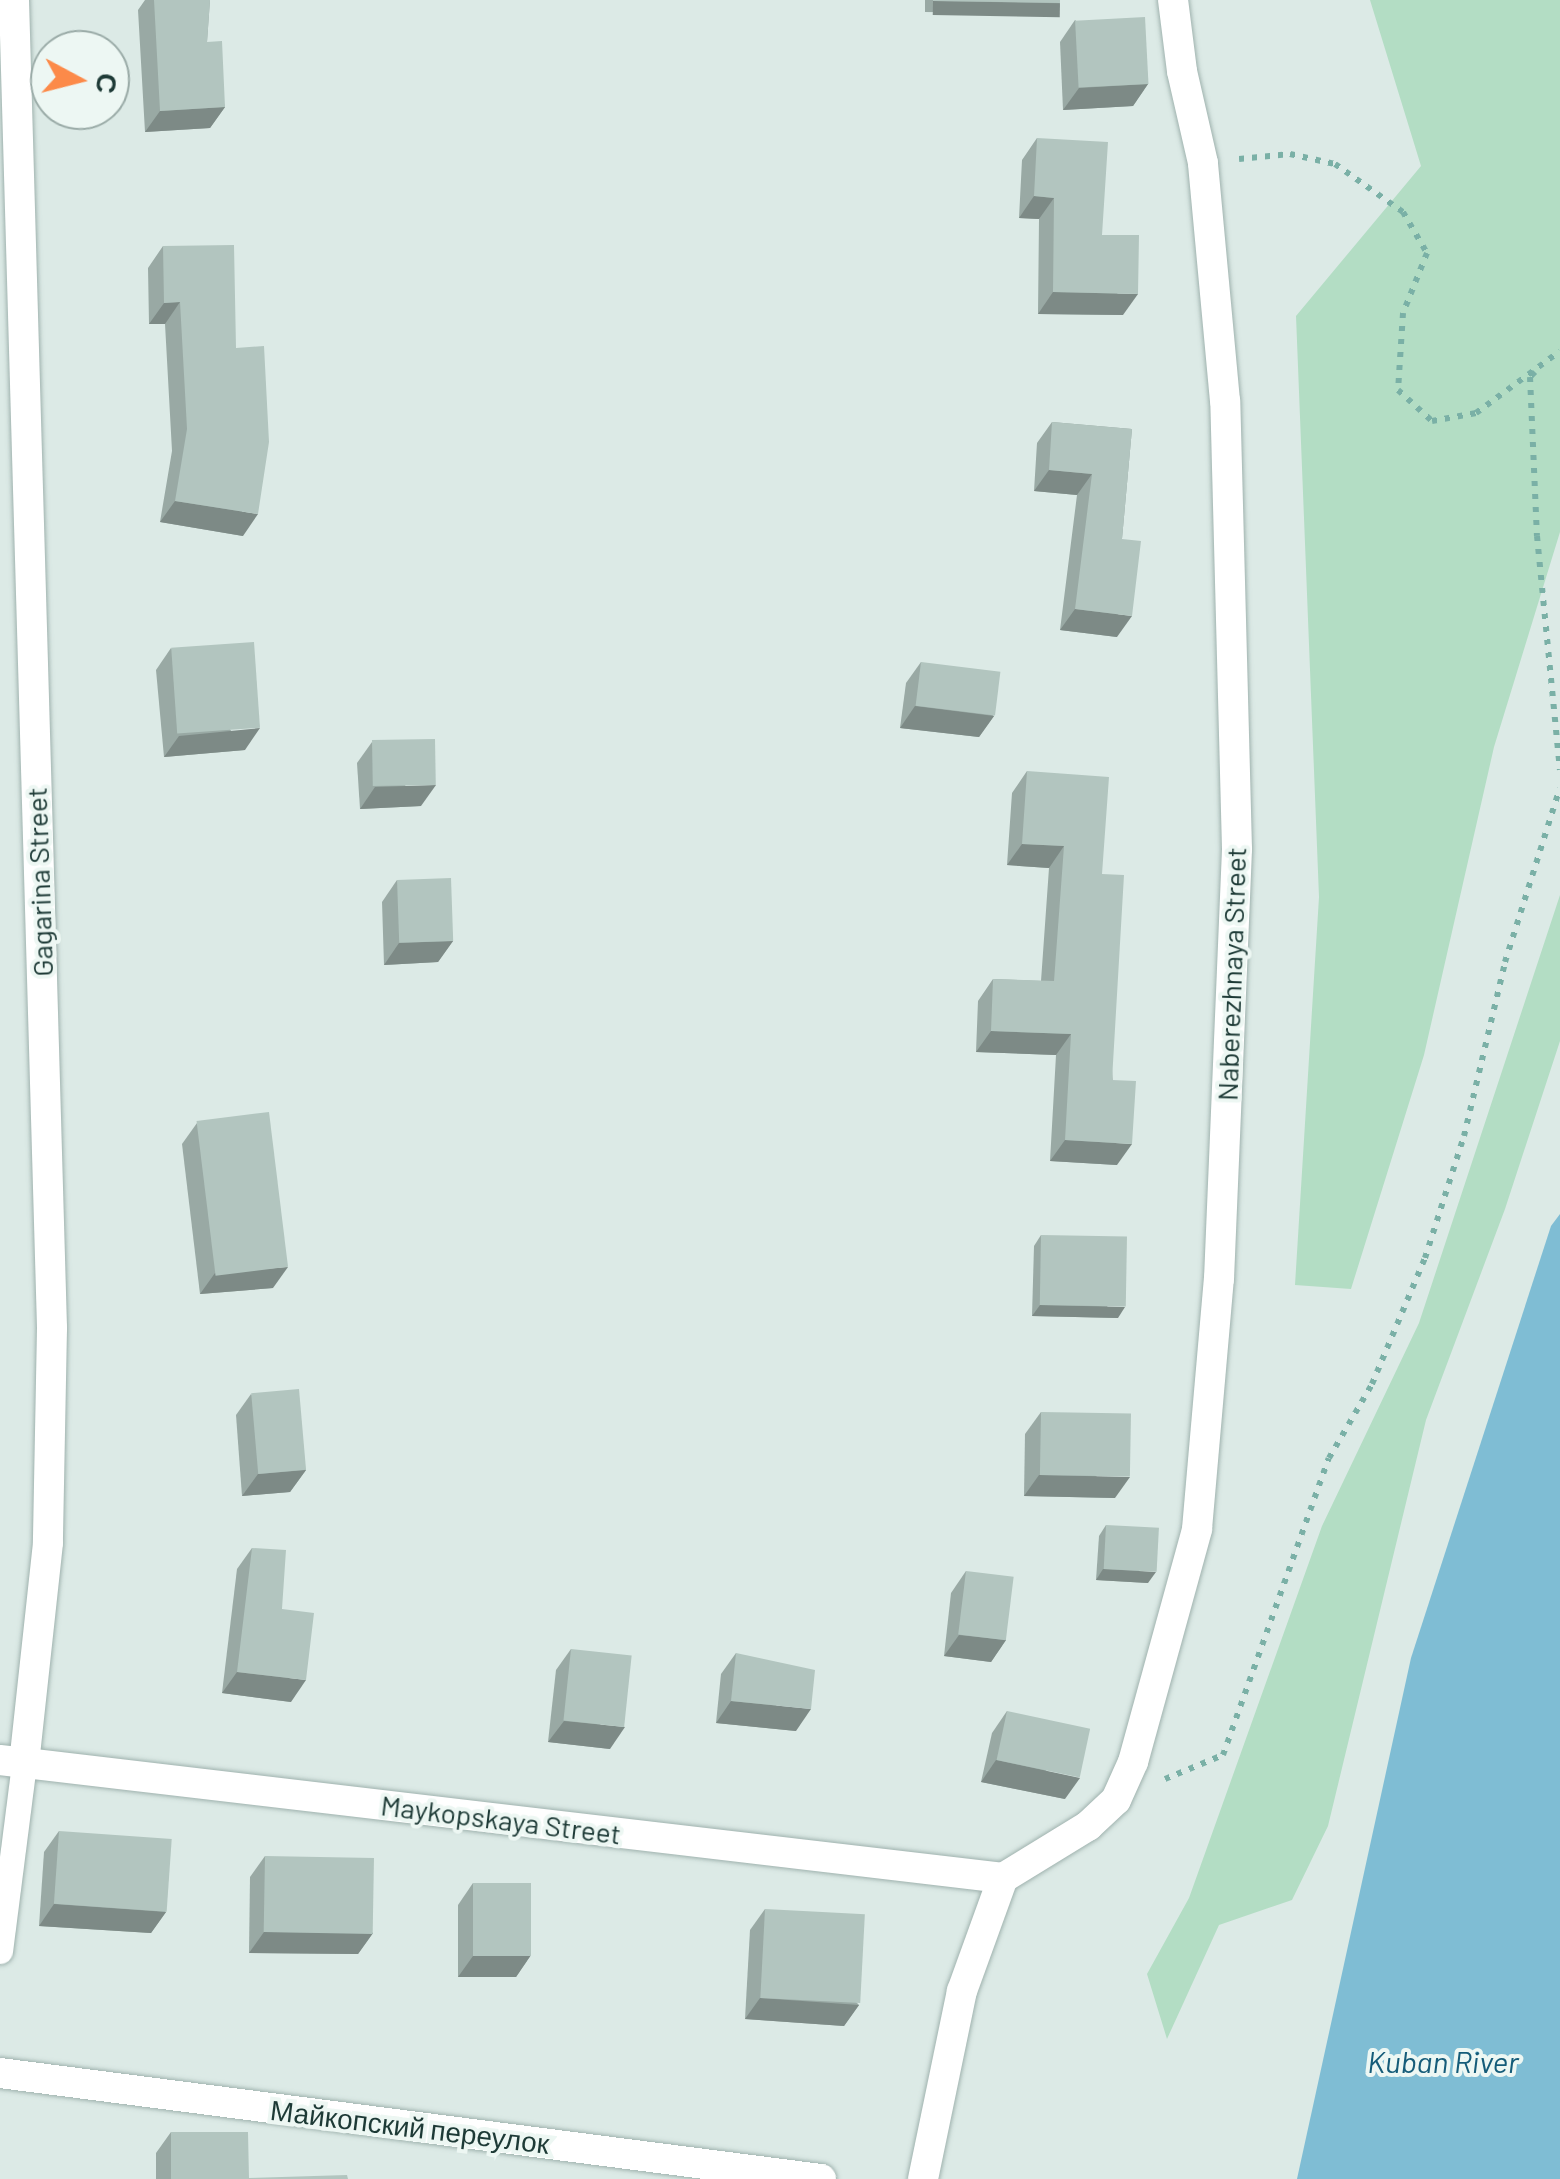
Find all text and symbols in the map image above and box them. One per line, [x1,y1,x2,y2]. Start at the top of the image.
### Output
north arrow [30,30,130,130]
text: С [90,71,126,96]
street label: Gagarina Street [19,787,59,977]
street label: Naberezhnaya Street [1210,847,1252,1101]
street label: Maykopskaya Street [379,1788,623,1850]
water label: Kuban River [1367,2043,1519,2079]
street label: Майкопский переулок [269,2092,551,2160]

